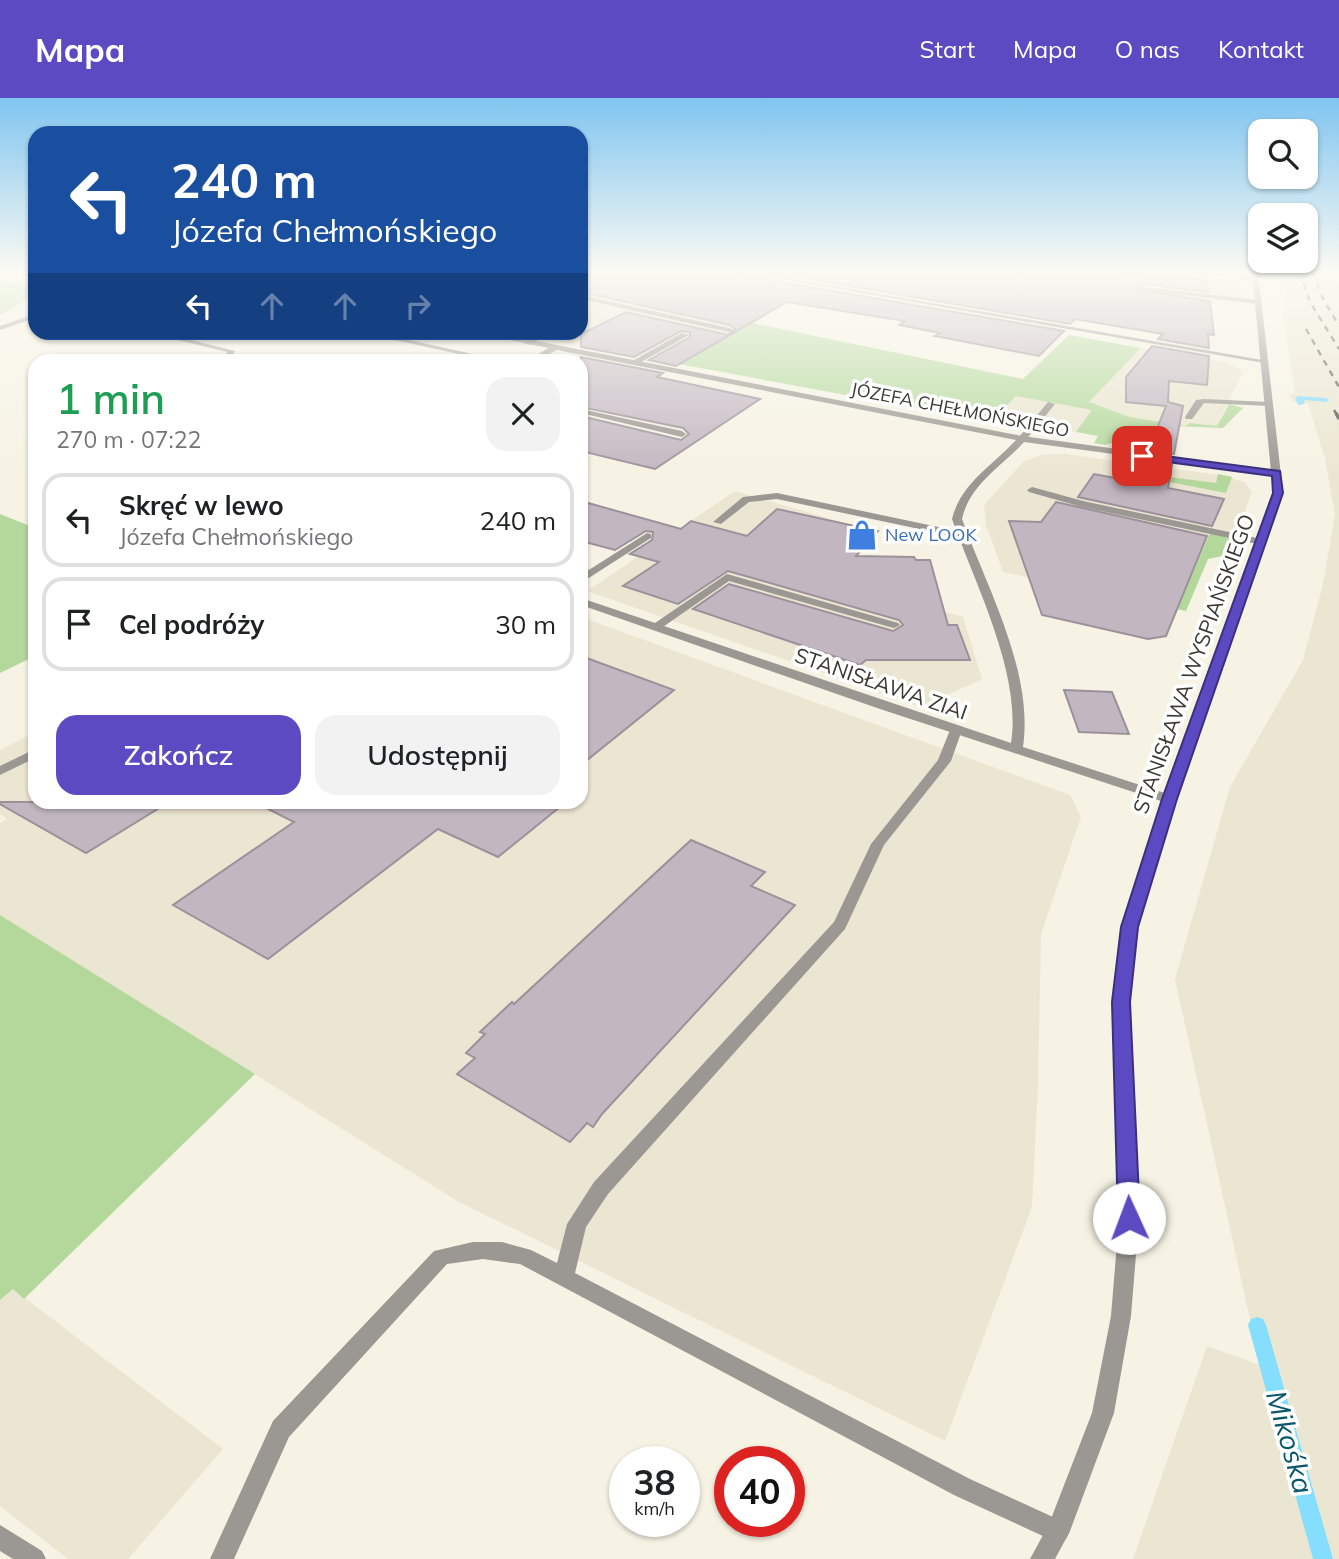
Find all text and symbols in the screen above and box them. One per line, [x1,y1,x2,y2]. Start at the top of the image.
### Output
text: Mapa [35,29,125,70]
text: Start [920,34,975,64]
text: Mapa [1013,34,1077,64]
text: O nas [1115,34,1180,64]
text: Kontakt [1218,34,1304,64]
map controls [1248,119,1318,273]
button: search [1248,119,1318,189]
text: 240 m [171,149,317,210]
icon: left [56,154,147,245]
button: layers [1248,203,1318,273]
text: Józefa Chełmońskiego [171,210,497,250]
icon: left [180,287,218,325]
icon: ahead [253,287,291,325]
icon: ahead [326,287,364,325]
icon: right [399,287,437,325]
text: 1 min [56,372,165,425]
button: close [486,377,560,451]
street label: JÓZEFA CHEŁMOŃSKIEGO [849,377,1071,442]
text: 270 m · 07:22 [56,425,201,454]
pin [1112,426,1172,486]
icon: arrive [1123,437,1161,475]
text: Skręć w lewo [119,489,284,522]
icon: left [60,501,98,539]
text: 240 m [480,504,556,537]
street label: STANISŁAWA WYSPIAŃSKIEGO [1127,510,1259,817]
shop icon: New LOOK [845,518,879,552]
text: Józefa Chełmońskiego [119,522,353,551]
place label: New LOOK [885,523,977,546]
icon: arrive [60,605,98,643]
text: Cel podróży [119,608,264,641]
text: 30 m [495,608,556,641]
street label: STANISŁAWA ZIAI [792,641,971,725]
button: Zakończ [56,715,301,795]
button: Udostępnij [315,715,560,795]
position arrow [1092,1181,1166,1255]
water label: Mikośka [1259,1386,1322,1497]
speed limit sign: 40 [714,1446,805,1537]
text: 38 [633,1460,676,1504]
text: km/h [634,1497,675,1520]

